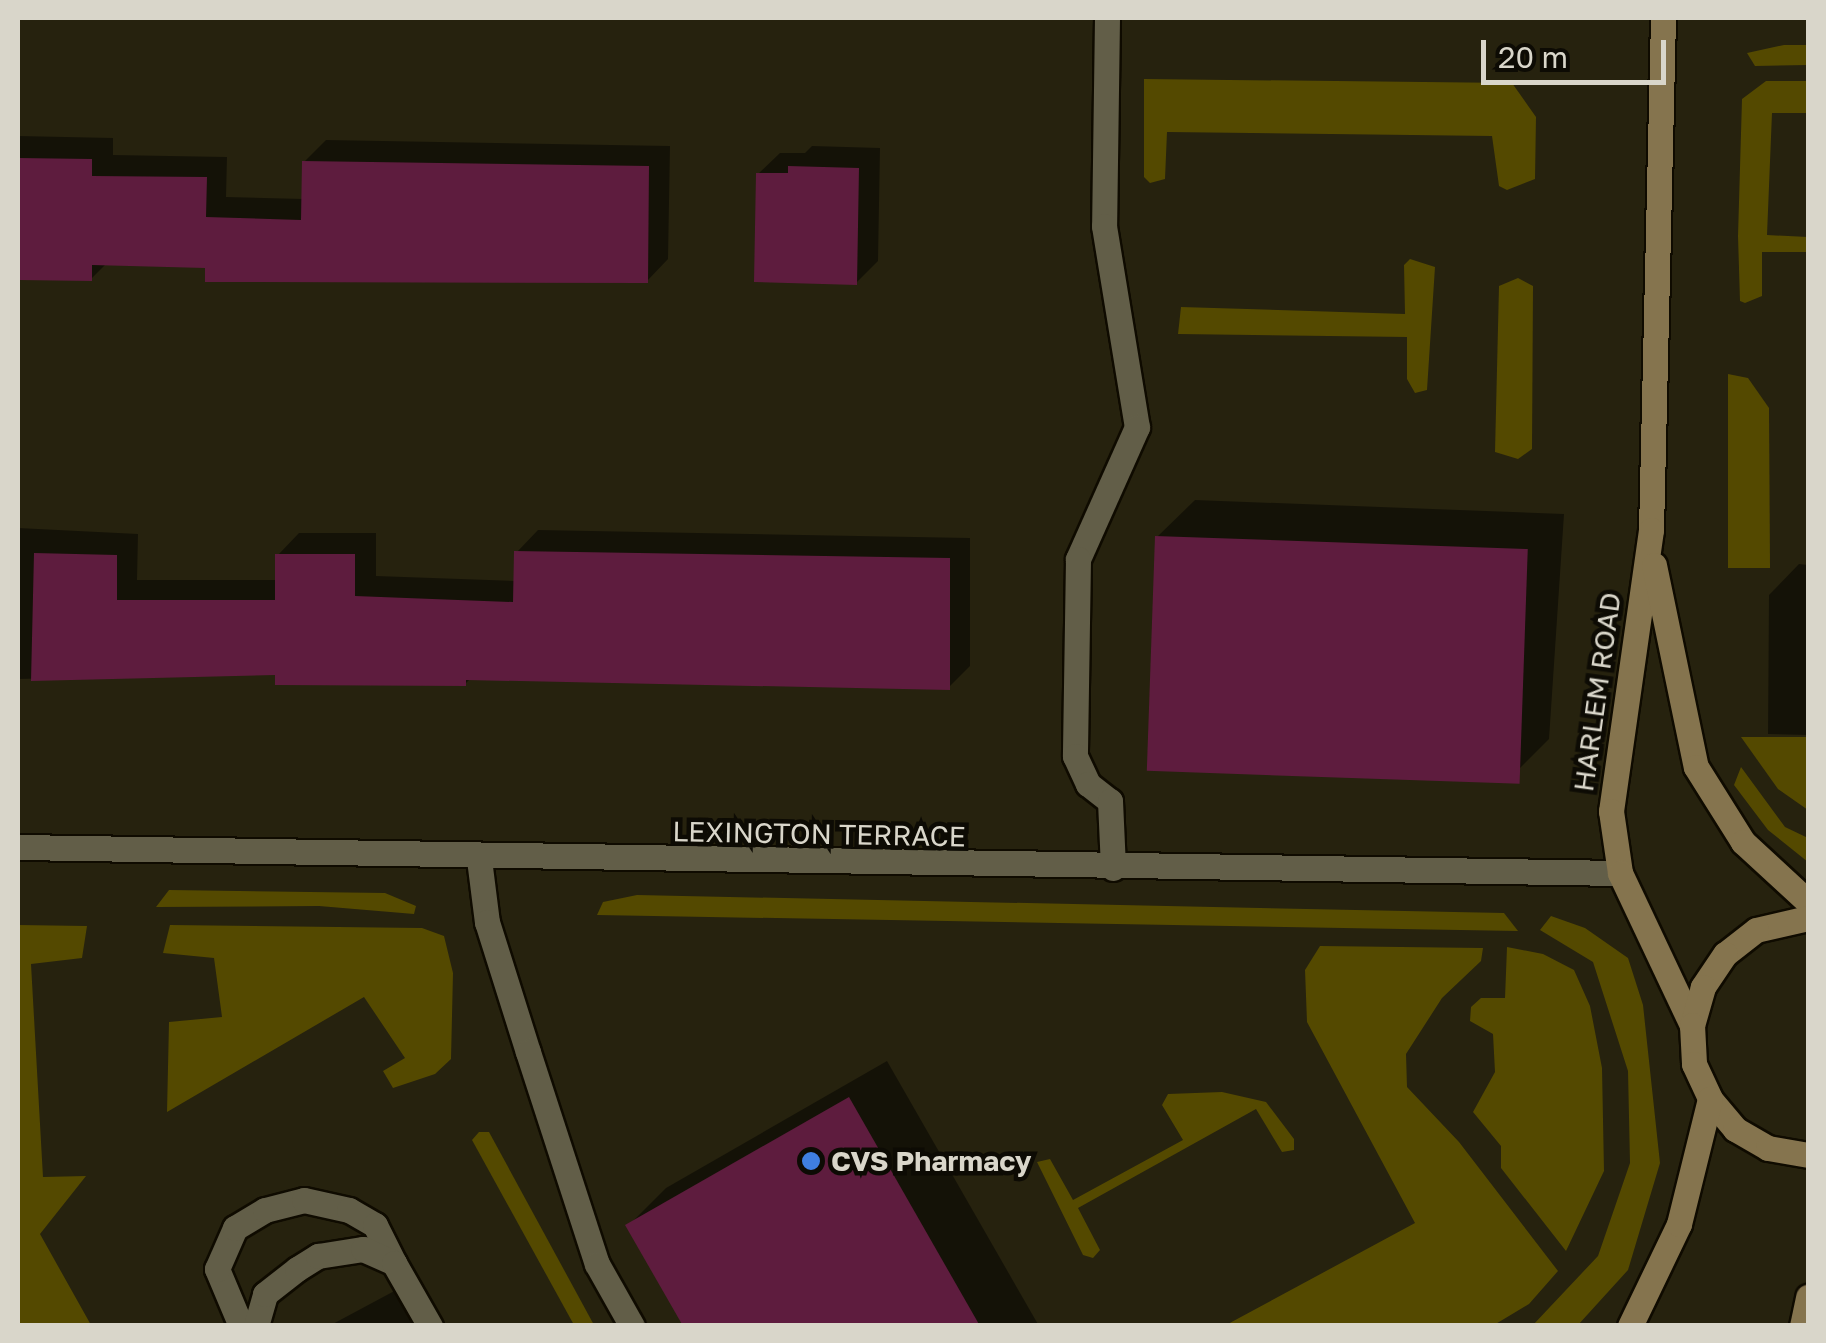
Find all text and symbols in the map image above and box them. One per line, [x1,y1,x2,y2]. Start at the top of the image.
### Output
scale bar [1486,20,1671,82]
text: 20 m [1498,39,1568,75]
street label: HARLEM ROAD [1566,590,1628,794]
street label: LEXINGTON TERRACE [672,815,966,853]
place label: CVS Pharmacy [831,1144,1032,1178]
marker: CVS Pharmacy [800,1150,822,1172]

